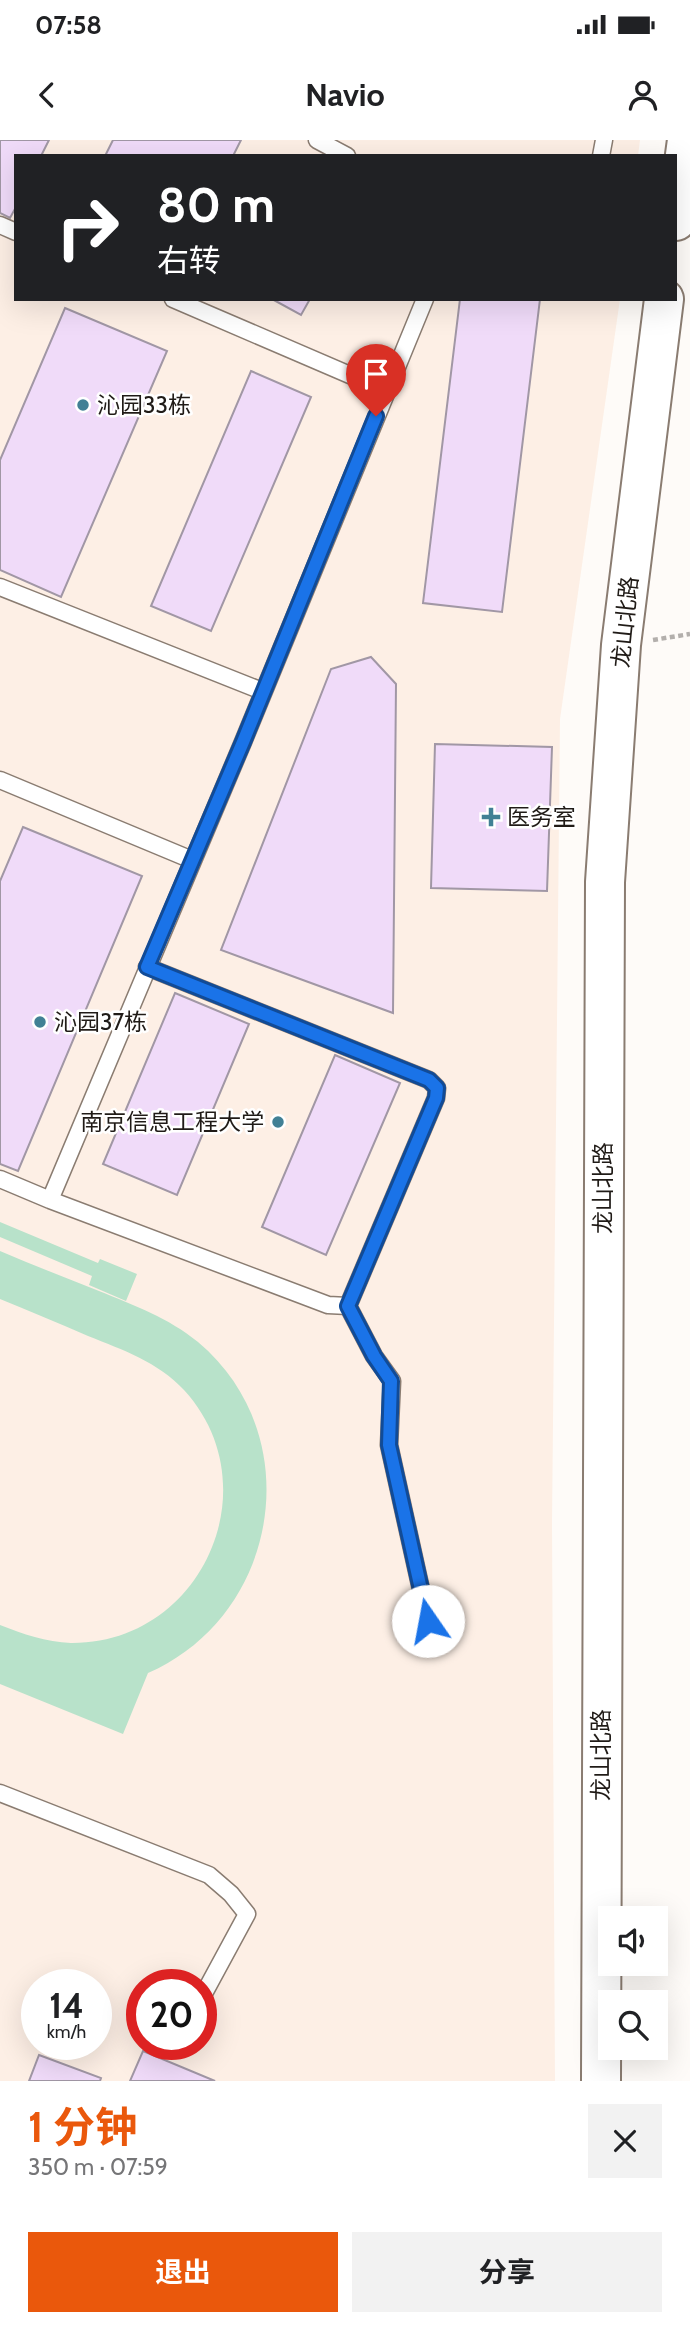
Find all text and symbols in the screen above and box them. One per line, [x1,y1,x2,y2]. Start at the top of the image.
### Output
text: 07:58 [35,9,102,41]
text: Navio [305,75,385,114]
icon: back [28,76,66,114]
icon: person [624,76,662,114]
text: 80 m [157,175,275,234]
icon: right [42,182,133,273]
text: 右转 [157,241,221,280]
pin [346,344,406,416]
icon: arrive [357,355,395,393]
place label: 沁园33栋 [97,391,191,419]
marker: 沁园33栋 [75,397,91,413]
street label: 龙山北路 [606,575,644,669]
place label: 医务室 [507,803,576,831]
marker: 医务室 [481,807,501,827]
place label: 沁园37栋 [54,1008,147,1036]
marker: 沁园37栋 [32,1014,48,1030]
place label: 南京信息工程大学 [80,1108,264,1136]
marker: 南京信息工程大学 [270,1114,286,1130]
street label: 龙山北路 [589,1142,617,1234]
position arrow [391,1584,465,1658]
street label: 龙山北路 [587,1709,615,1801]
map controls [598,1906,668,2060]
button: sound [598,1906,668,1976]
speed limit sign: 20 [126,1969,217,2060]
text: 14 [49,1984,84,2027]
button: search [598,1990,668,2060]
text: km/h [47,2021,86,2043]
text: 1 分钟 [28,2101,137,2153]
button: close [588,2104,662,2178]
text: 350 m · 07:59 [28,2153,168,2181]
button: 退出 [28,2232,338,2312]
button: 分享 [352,2232,662,2312]

